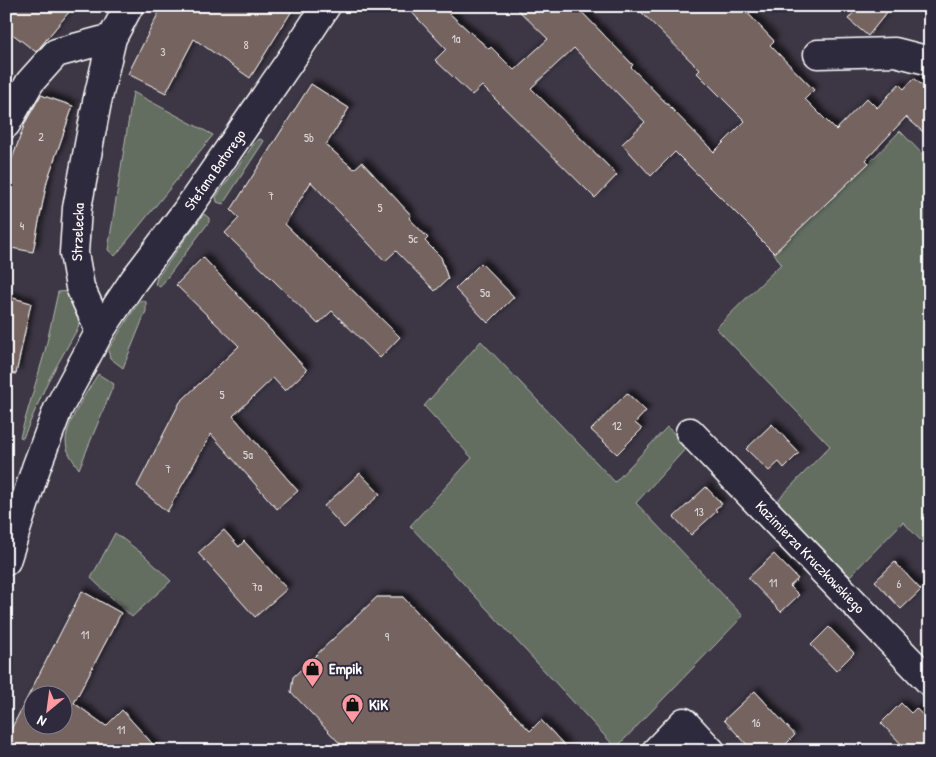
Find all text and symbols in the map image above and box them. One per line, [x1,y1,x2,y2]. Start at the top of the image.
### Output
house number: 1a [451,30,461,47]
house number: 8 [243,36,249,53]
house number: 3 [160,43,166,60]
street label: Stefana Batorego [179,125,250,214]
house number: 2 [38,128,44,145]
house number: 5b [304,129,314,146]
house number: 7 [268,187,274,204]
house number: 5 [377,199,383,216]
street label: Strzelecka [66,202,89,261]
house number: 4 [20,217,25,234]
house number: 5c [408,230,418,247]
house number: 5a [480,284,490,301]
house number: 5 [219,386,225,403]
house number: 12 [612,417,622,434]
house number: 5a [243,446,253,463]
house number: 7 [165,460,171,477]
street label: Kazimierza Kruczkowskiego [751,496,870,618]
house number: 13 [694,503,704,520]
house number: 11 [769,574,777,591]
house number: 6 [897,575,902,592]
house number: 7a [252,578,263,595]
house number: 11 [81,626,89,643]
house number: 9 [385,628,390,645]
shop icon: Empik [301,657,325,688]
place label: Empik [329,658,363,680]
north arrow [22,684,72,734]
shop icon: KiK [341,693,365,724]
place label: KiK [369,694,388,715]
text: N [33,711,49,732]
house number: 16 [751,714,761,731]
house number: 11 [117,721,125,738]

